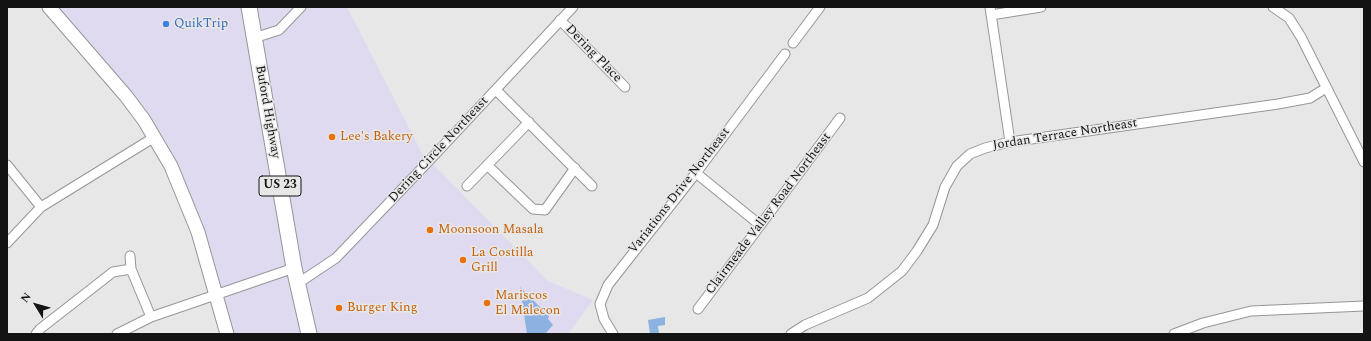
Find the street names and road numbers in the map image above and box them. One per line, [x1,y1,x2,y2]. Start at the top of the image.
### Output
street label: Dering Place [562,22,624,86]
street label: Buford Highway [251,64,283,160]
street label: Dering Circle Northeast [386,94,492,206]
street label: Jordan Terrace Northeast [992,116,1138,154]
street label: Variations Drive Northeast [626,125,734,257]
street label: Clairmeade Valley Road Northeast [703,130,835,298]
road number: US 23 [259,176,301,196]

